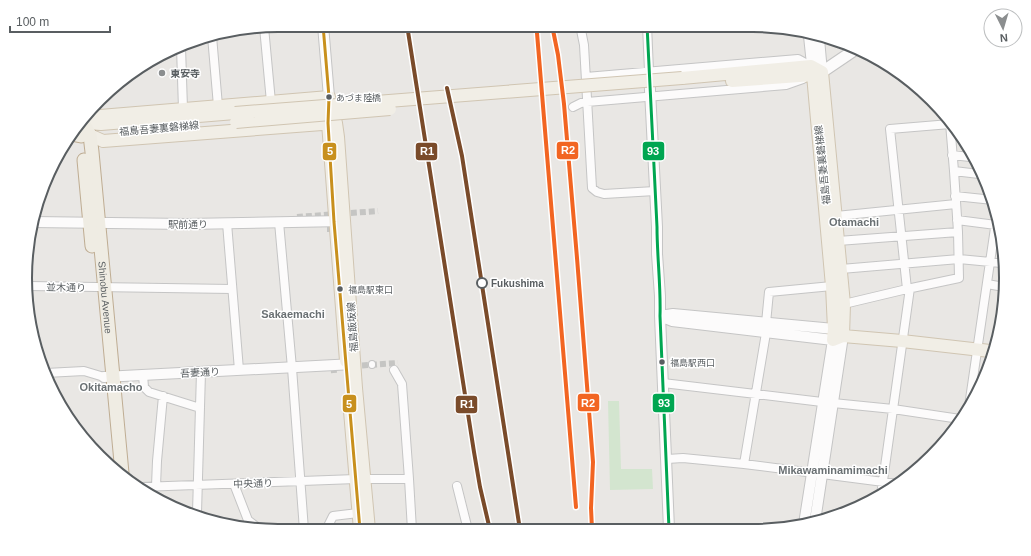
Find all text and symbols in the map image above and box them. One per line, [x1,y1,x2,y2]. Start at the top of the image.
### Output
scale bar [10,8,110,34]
north arrow [983,8,1023,48]
text: 100 m [16,15,49,29]
text: N [999,32,1008,44]
marker: 東安寺 [157,68,167,78]
place label: 東安寺 [170,68,200,79]
marker: あづま陸橋 [324,92,334,102]
place label: あづま陸橋 [336,93,381,103]
street label: 福島吾妻裏磐梯線 [119,120,199,137]
street label: 福島吾妻裏磐梯線 [813,125,832,205]
line badge: R2 [556,141,579,160]
line badge: 93 [642,141,665,161]
line badge: 5 [322,142,337,161]
line badge: R1 [415,142,438,161]
text: R2 [561,144,575,156]
text: 5 [327,145,333,157]
text: R1 [420,145,434,157]
text: 93 [647,145,659,157]
district label: Otamachi [829,216,879,228]
street label: 駅前通り [168,219,208,230]
street label: Shinobu Avenue [96,261,114,335]
marker: Fukushima [476,277,488,289]
place label: Fukushima [491,278,544,289]
street label: 並木通り [46,282,86,293]
marker: 福島駅東口 [335,284,345,294]
place label: 福島駅東口 [348,285,393,295]
street label: 福島飯坂線 [345,302,360,352]
district label: Sakaemachi [261,308,325,320]
marker: 福島駅西口 [657,357,667,367]
place label: 福島駅西口 [670,358,715,368]
street label: 吾妻通り [180,366,220,379]
district label: Okitamacho [80,381,143,393]
line badge: R2 [577,393,600,412]
line badge: 93 [652,393,675,413]
line badge: 5 [342,394,357,413]
line badge: R1 [455,395,478,414]
text: R2 [581,397,595,409]
text: 93 [658,397,670,409]
text: 5 [346,398,352,410]
text: R1 [460,398,474,410]
district label: Mikawaminamimachi [778,464,888,476]
street label: 中央通り [233,477,273,490]

